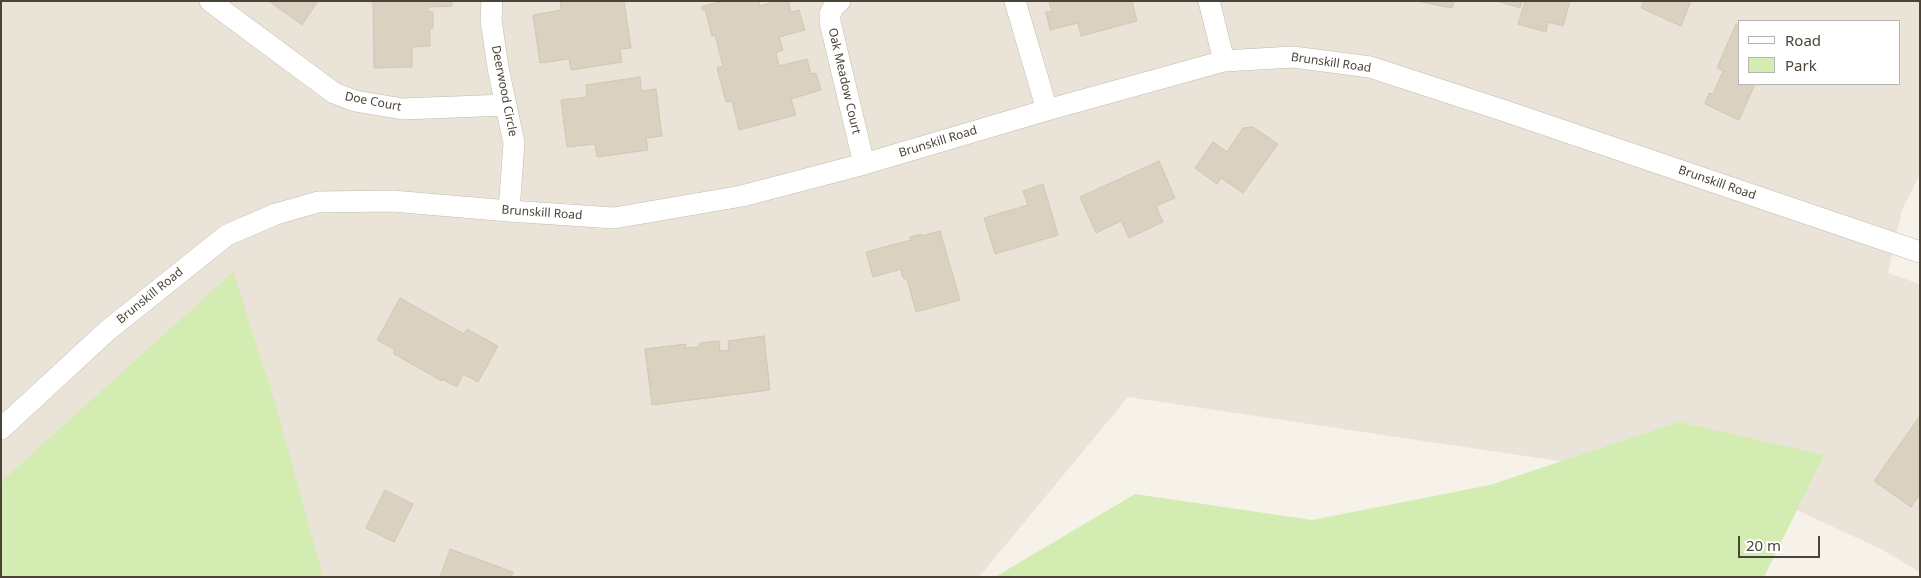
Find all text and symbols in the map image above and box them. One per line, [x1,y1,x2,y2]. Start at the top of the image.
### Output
legend [1738,20,1901,85]
street label: Oak Meadow Court [825,27,863,135]
text: Road [1785,30,1821,50]
street label: Deerwood Circle [488,44,520,138]
street label: Brunskill Road [1290,50,1372,76]
text: Park [1785,55,1817,75]
street label: Doe Court [343,89,403,115]
street label: Brunskill Road [897,123,979,161]
street label: Brunskill Road [1676,163,1758,203]
street label: Brunskill Road [501,203,583,223]
street label: Brunskill Road [114,265,186,327]
scale bar [1741,526,1824,558]
text: 20 m [1746,535,1781,555]

